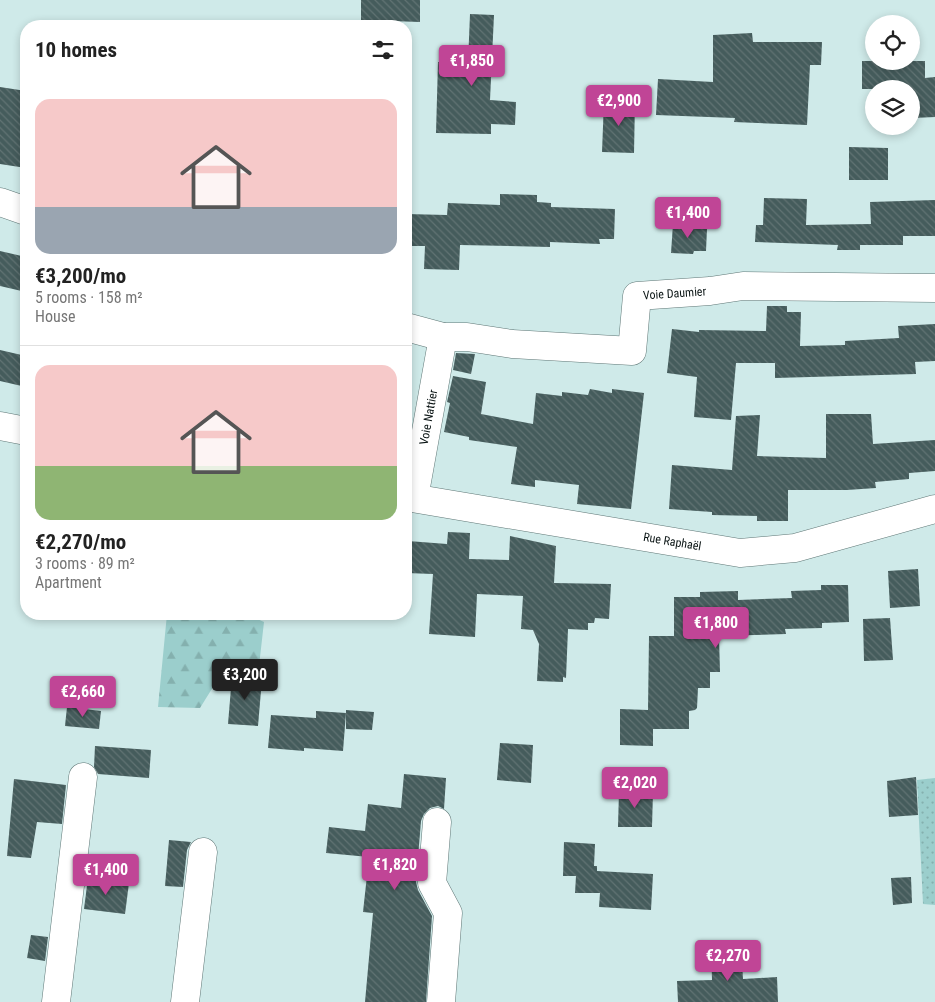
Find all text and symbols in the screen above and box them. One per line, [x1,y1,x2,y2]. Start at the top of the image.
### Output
map controls [865,15,920,135]
button: locate [865,15,920,70]
icon: filters [369,36,397,64]
text: 10 homes [35,38,117,62]
pin: €1,850 [431,44,513,87]
text: €1,850 [450,51,494,70]
button: layers [865,80,920,135]
pin: €2,900 [578,84,660,127]
text: €2,900 [597,91,641,110]
icon: home [171,132,261,222]
pin: €1,400 [647,196,729,239]
text: €1,400 [666,203,710,222]
text: €3,200/mo [35,264,126,288]
street label: Voie Daumier [643,284,707,303]
text: 5 rooms · 158 m² [35,288,143,307]
text: House [35,307,75,326]
street label: Voie Nattier [417,388,440,446]
icon: home [171,397,261,487]
text: €2,270/mo [35,530,126,554]
street label: Rue Raphaël [642,530,702,553]
text: 3 rooms · 89 m² [35,554,135,573]
text: Apartment [35,573,102,592]
pin: €1,800 [675,606,757,649]
text: €1,800 [694,613,738,632]
pin: €3,200 [204,658,286,701]
text: €3,200 [223,665,267,684]
pin: €2,660 [42,676,124,718]
text: €2,660 [61,682,105,701]
pin: €2,020 [594,766,676,809]
text: €2,020 [613,773,657,792]
pin: €1,820 [354,848,436,891]
pin: €1,400 [65,854,147,896]
text: €1,820 [373,855,417,874]
text: €1,400 [84,860,128,879]
pin: €2,270 [687,940,769,982]
text: €2,270 [706,946,750,965]

